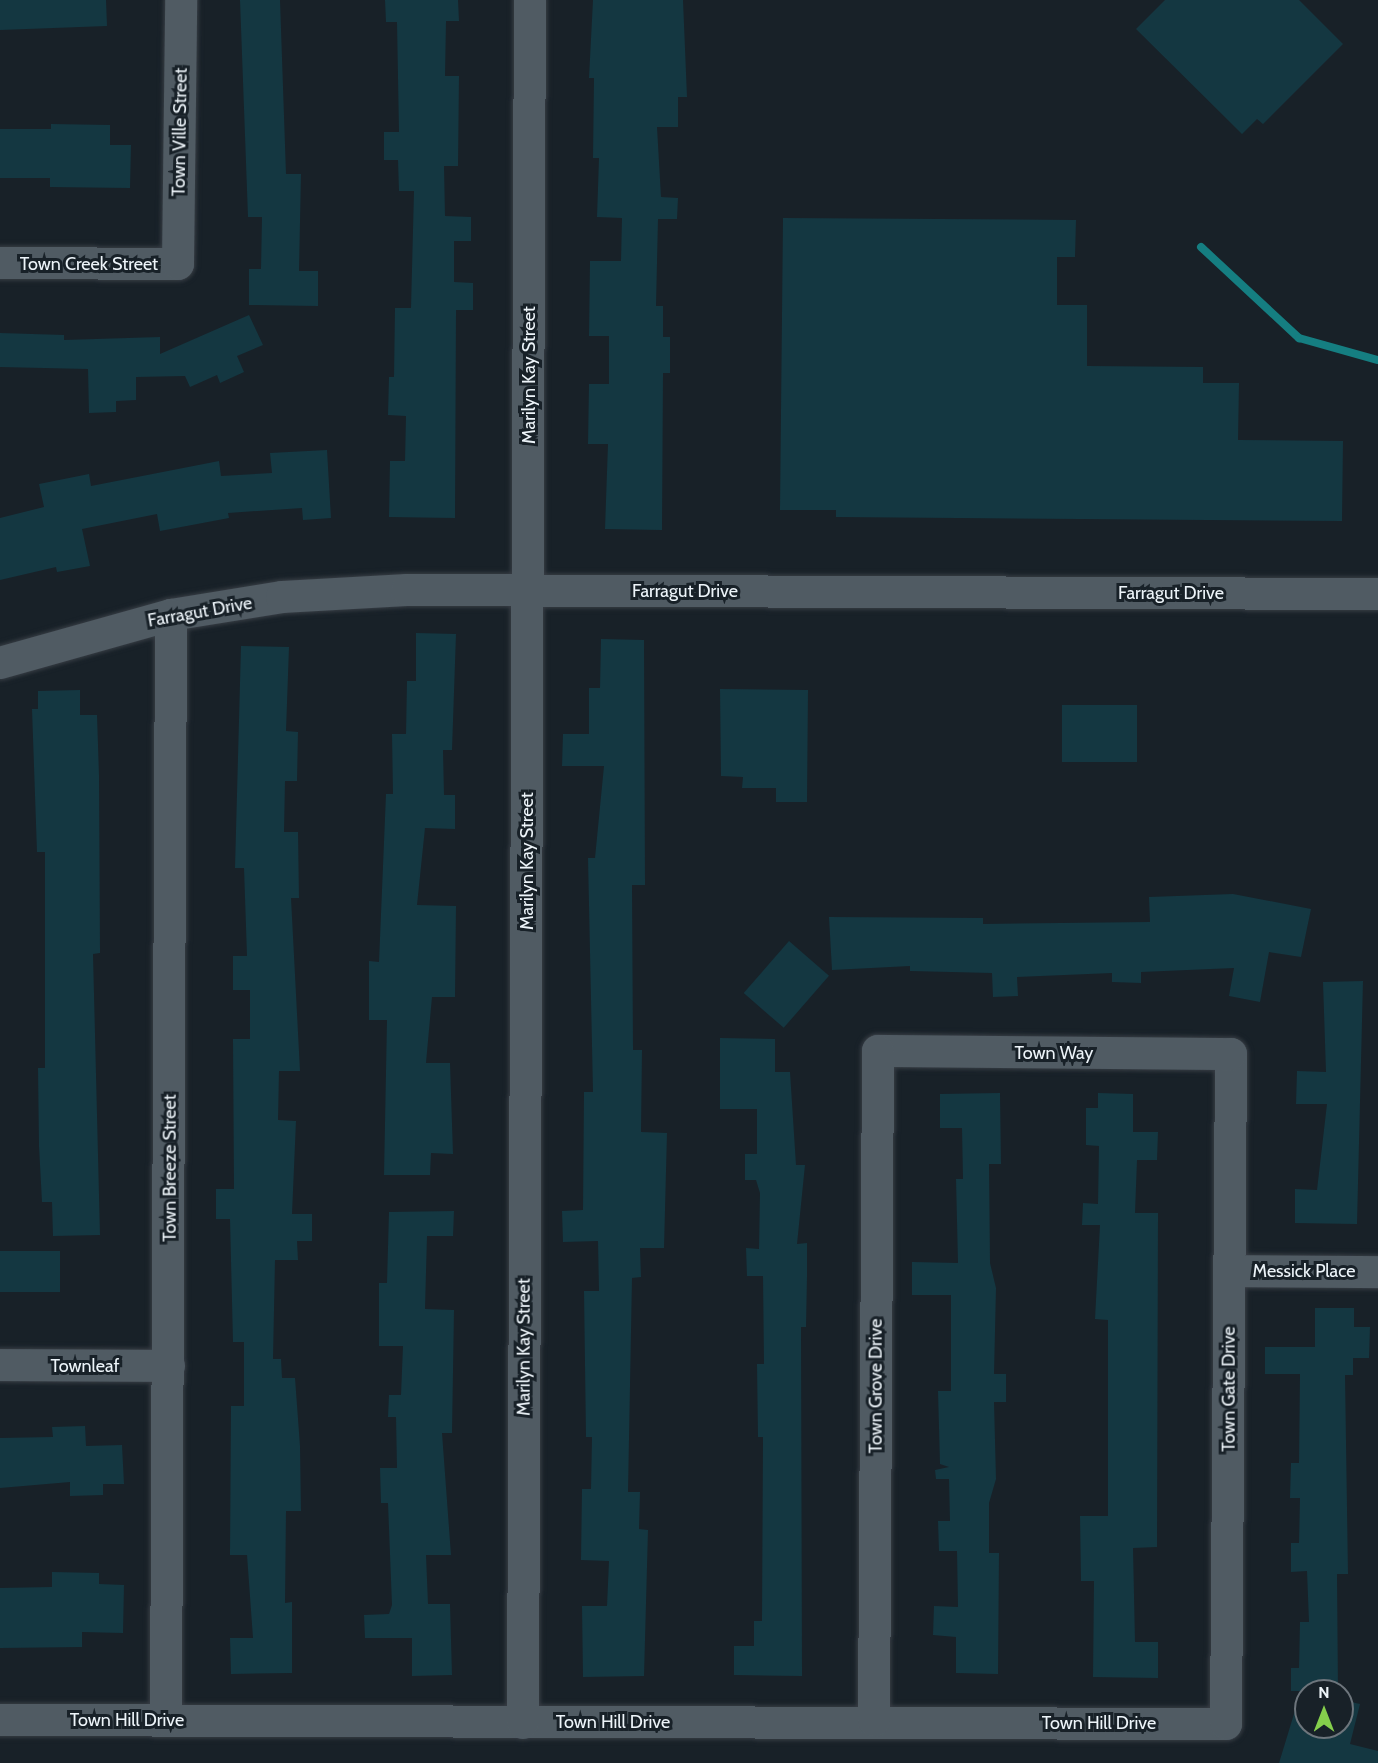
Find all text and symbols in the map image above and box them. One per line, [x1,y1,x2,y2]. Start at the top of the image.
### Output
street label: Town Ville Street [168,67,192,197]
street label: Town Creek Street [20,253,158,275]
street label: Marilyn Kay Street [518,306,540,444]
street label: Farragut Drive [632,580,738,602]
street label: Farragut Drive [1118,582,1224,604]
street label: Farragut Drive [146,592,254,632]
street label: Marilyn Kay Street [516,792,538,930]
street label: Town Way [1015,1042,1093,1064]
street label: Town Breeze Street [159,1094,181,1242]
street label: Messick Place [1253,1260,1355,1282]
street label: Marilyn Kay Street [513,1278,535,1416]
street label: Town Grove Drive [865,1319,887,1453]
street label: Town Gate Drive [1218,1326,1240,1452]
street label: Townleaf [51,1355,119,1377]
north arrow [1294,1679,1354,1739]
text: N [1318,1683,1330,1702]
street label: Town Hill Drive [70,1709,184,1731]
street label: Town Hill Drive [556,1711,670,1733]
street label: Town Hill Drive [1042,1712,1156,1734]

